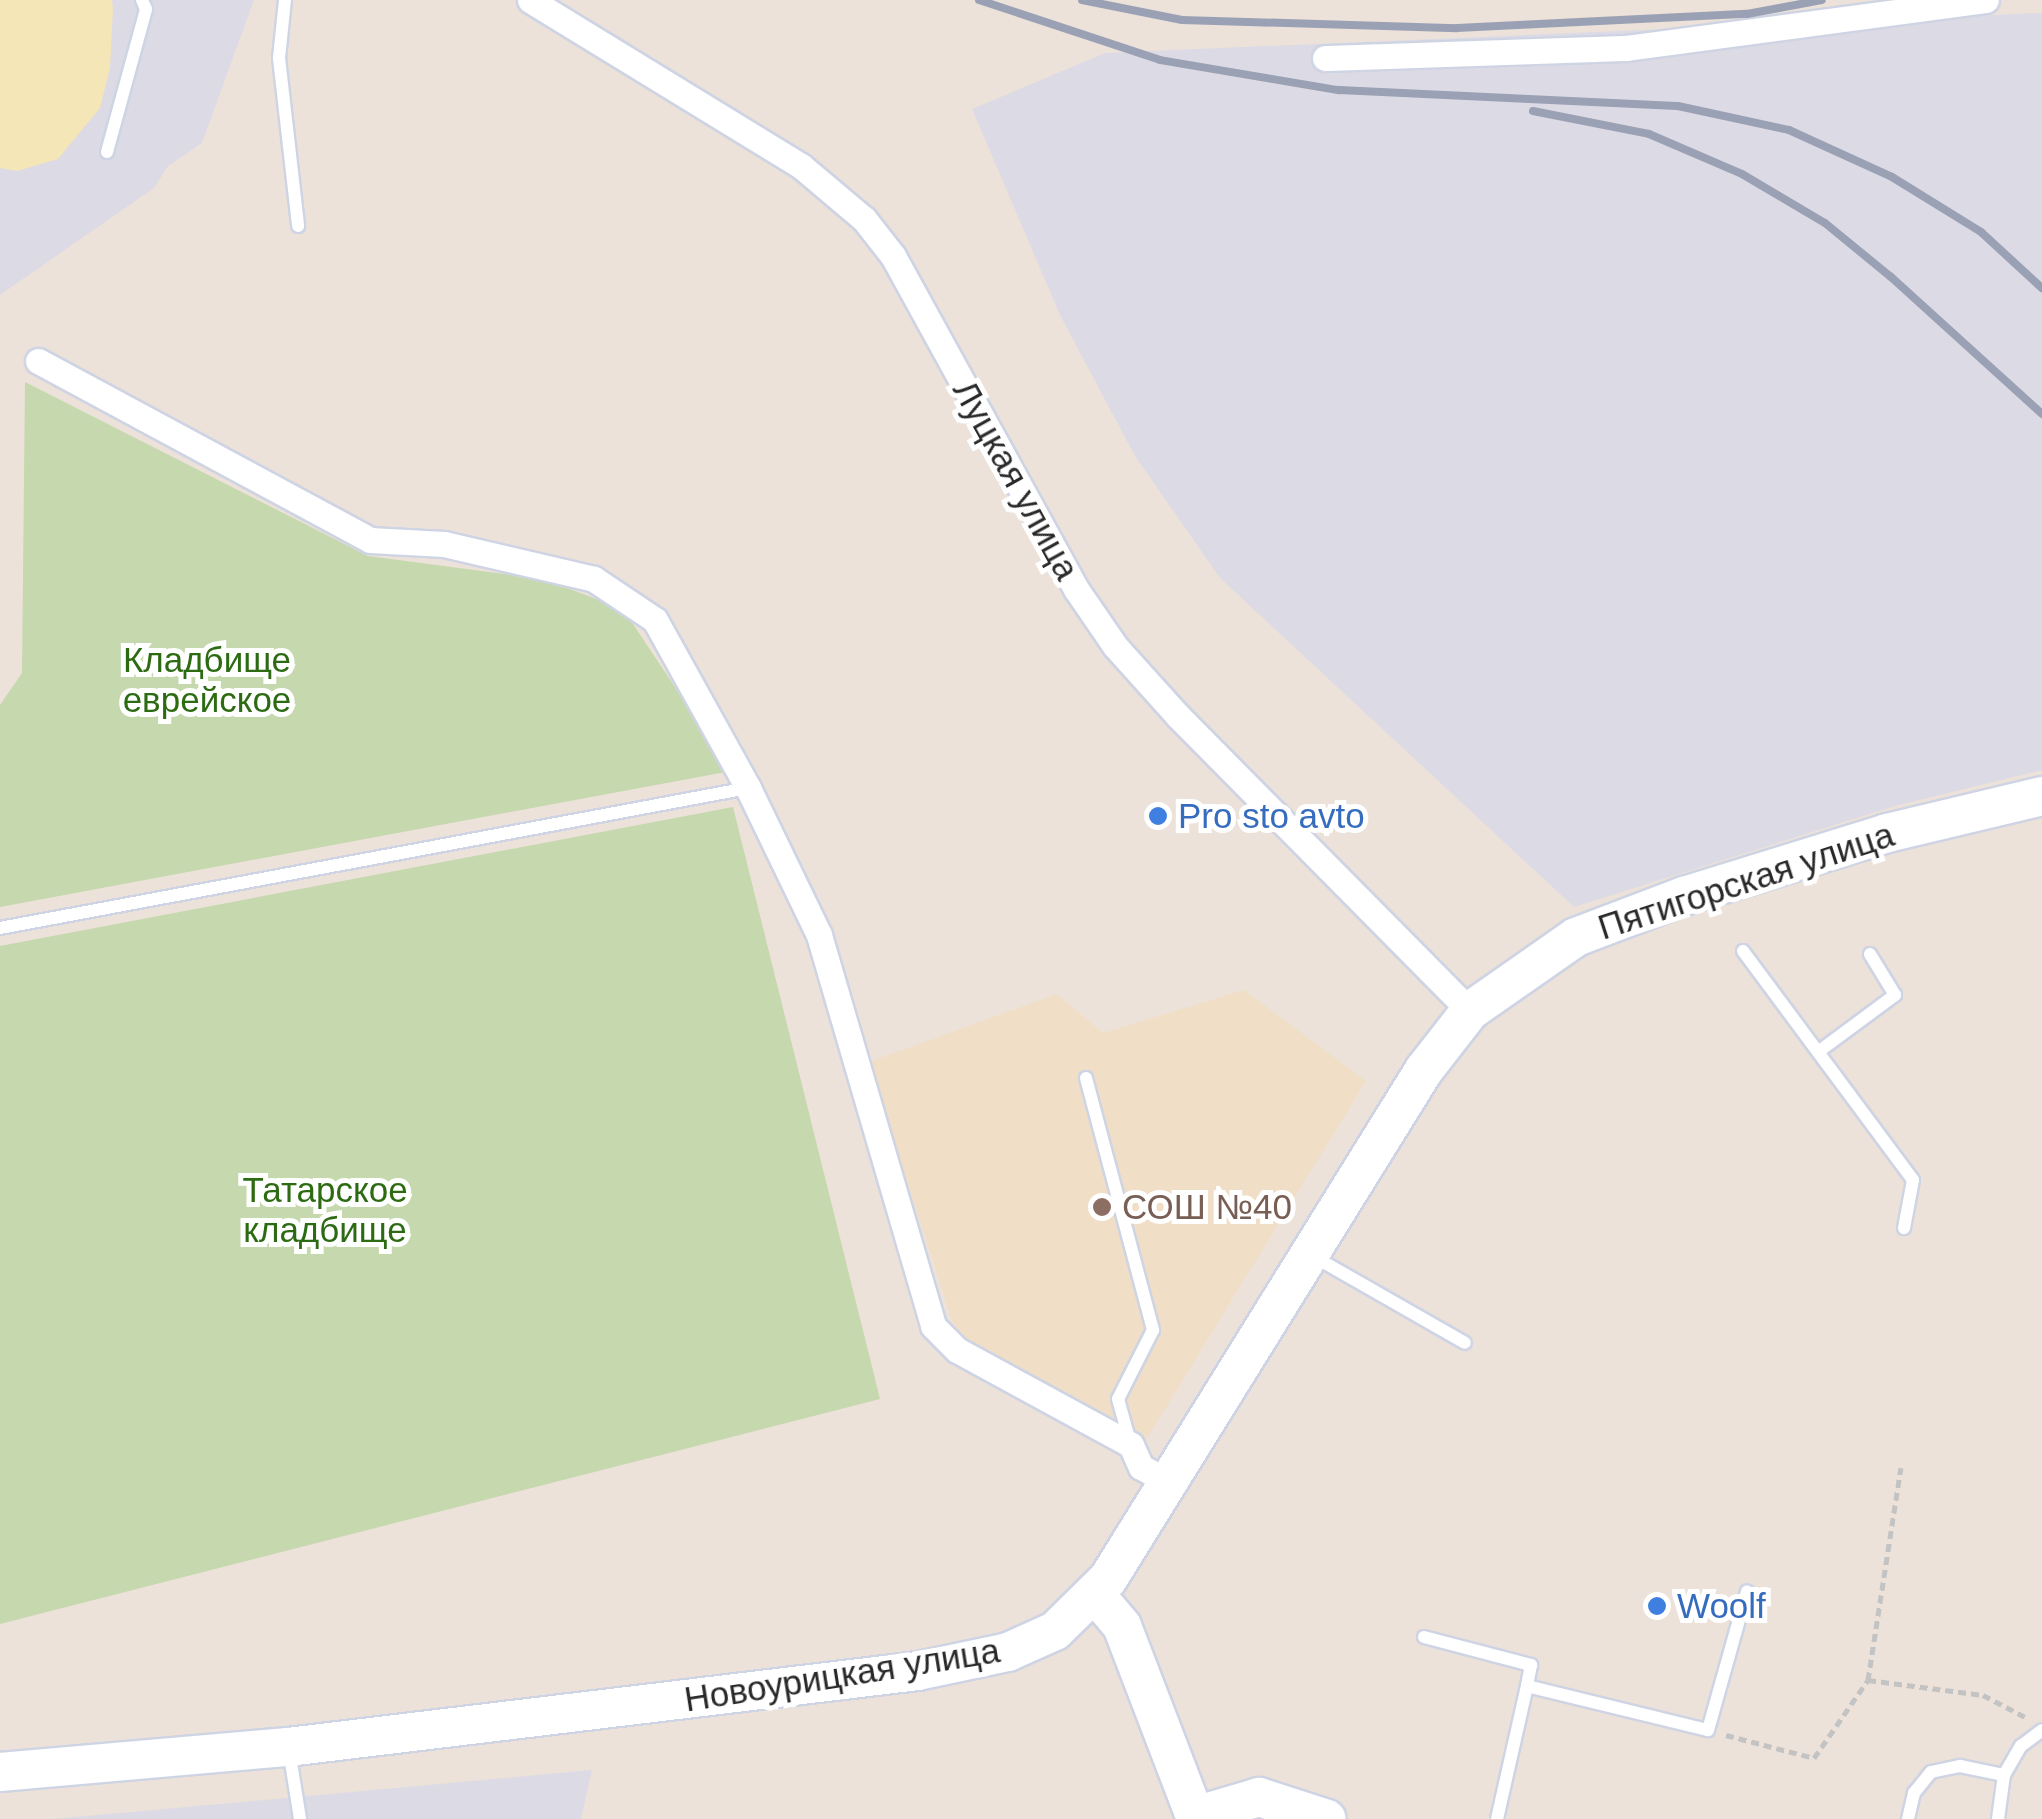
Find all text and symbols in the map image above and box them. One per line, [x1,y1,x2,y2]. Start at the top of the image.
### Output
street label: Луцкая улица [944,373,1088,587]
park label: Кладбище еврейское [123,639,291,721]
place label: Pro sto avto [1178,795,1365,837]
marker: Pro sto avto [1147,805,1169,827]
street label: Пятигорская улица [1593,813,1899,949]
park label: Татарское кладбище [242,1169,408,1251]
place label: СОШ №40 [1122,1186,1292,1228]
marker: СОШ №40 [1091,1196,1113,1218]
place label: Woolf [1677,1585,1766,1627]
marker: Woolf [1646,1595,1668,1617]
street label: Новоурицкая улица [681,1629,1003,1721]

